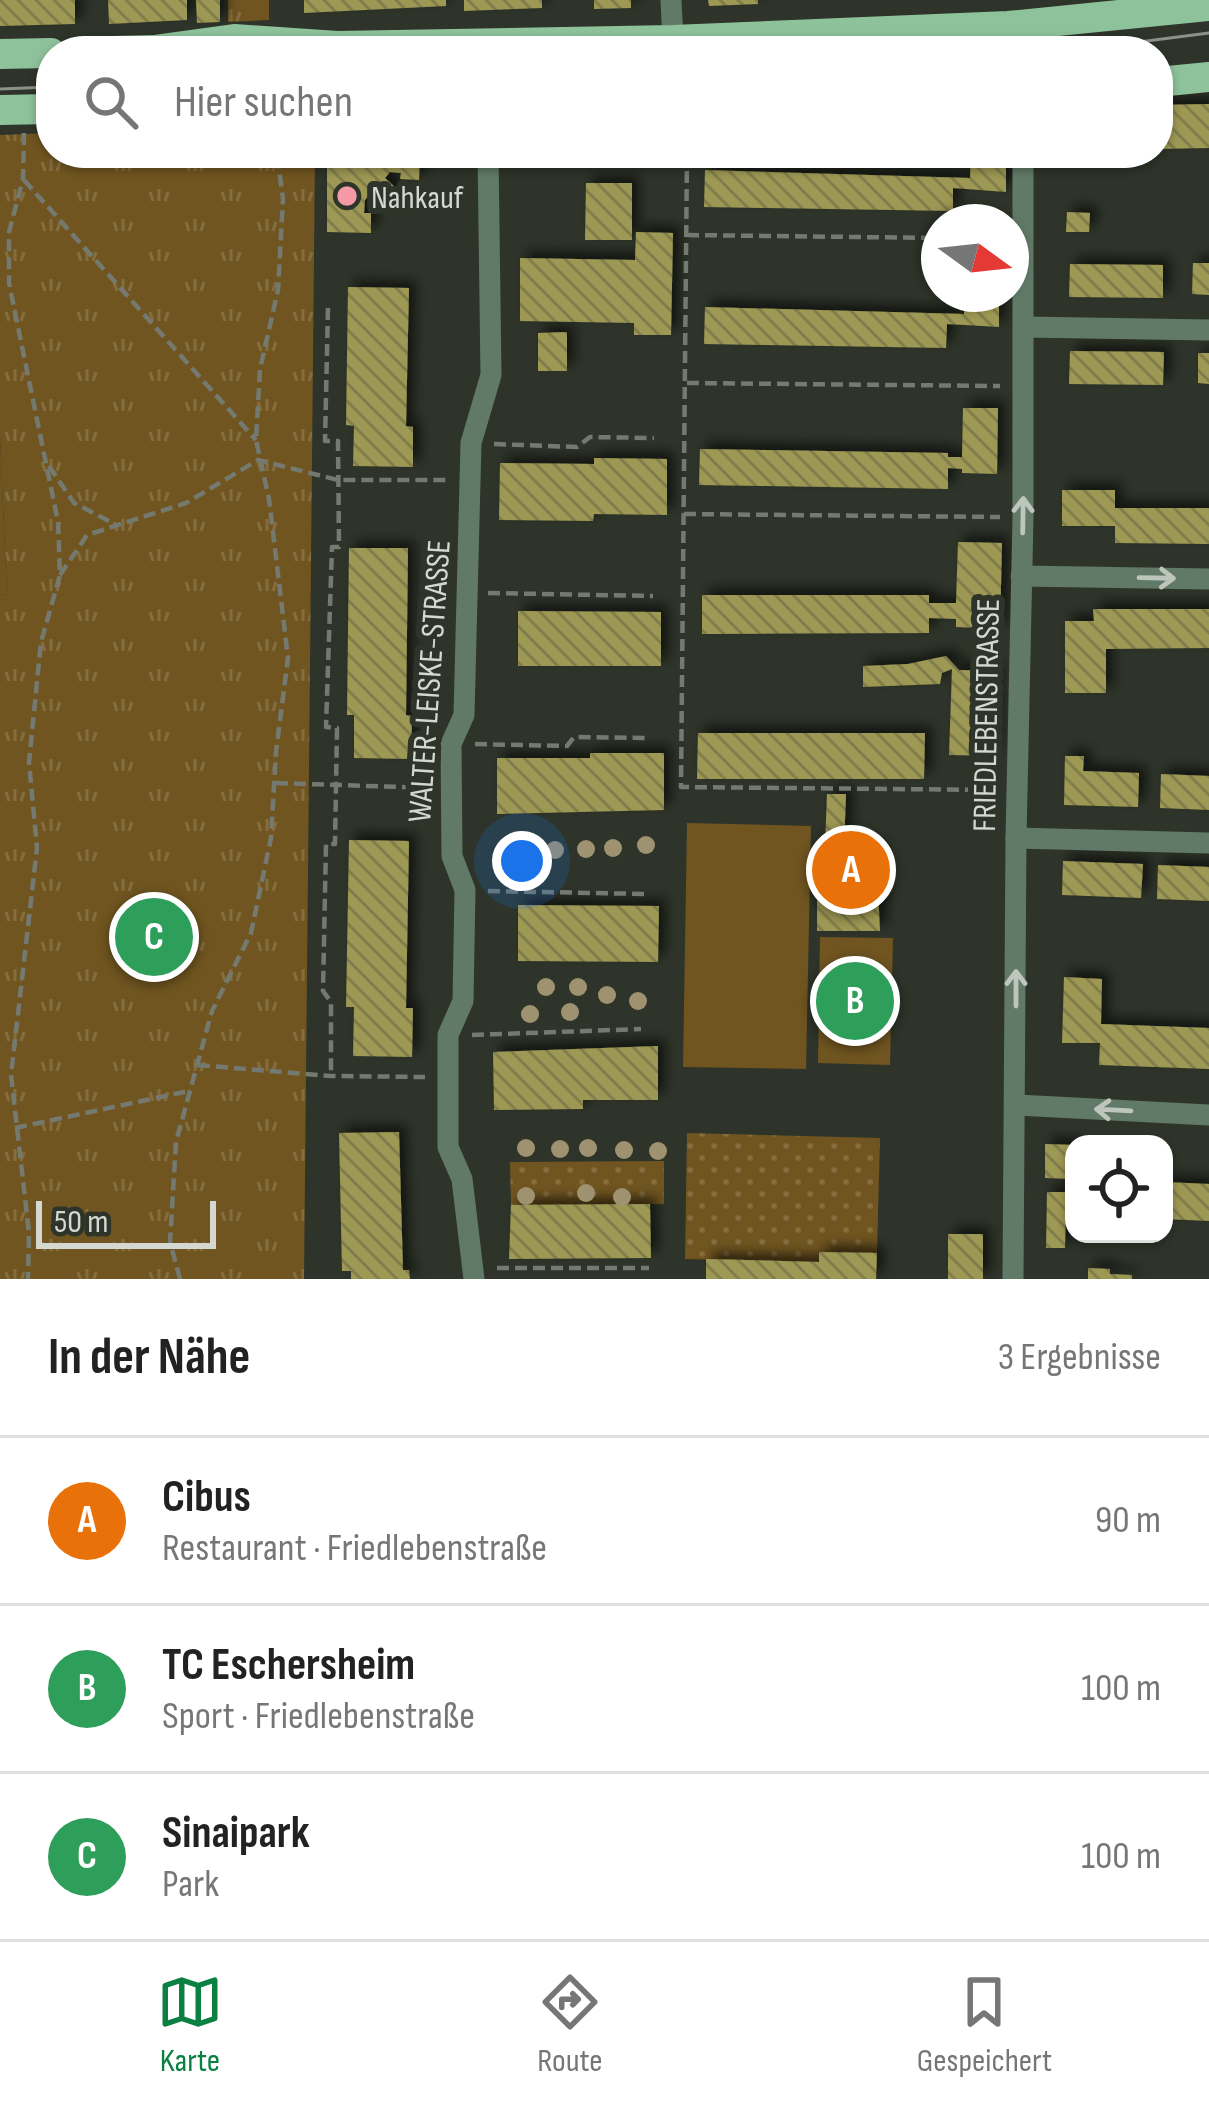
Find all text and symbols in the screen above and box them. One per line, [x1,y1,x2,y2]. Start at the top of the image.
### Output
search box [36,36,1173,168]
icon: search [78,69,144,135]
text: Hier suchen [174,75,353,130]
place label: Nahkauf [371,178,464,218]
marker: Nahkauf [334,183,360,209]
north arrow [921,204,1029,312]
one-way arrow [1012,496,1034,535]
street label: WALTER-LEISKE-STRASSE [400,539,460,824]
one-way arrow [1137,567,1176,590]
street label: FRIEDLEBENSTRASSE [965,598,1009,832]
pin: A [812,825,890,915]
your location [492,831,552,891]
pin: C [115,892,193,982]
pin: B [816,956,894,1046]
one-way arrow [1005,969,1027,1008]
one-way arrow [1094,1098,1133,1121]
map controls [1065,1135,1173,1243]
button: locate [1065,1135,1173,1243]
scale bar [36,1195,216,1248]
text: 50 m [54,1202,108,1242]
text: In der Nähe [48,1327,250,1388]
text: 3 Ergebnisse [998,1334,1161,1381]
text: Cibus [162,1470,251,1525]
text: A [78,1497,96,1544]
text: 90 m [1095,1497,1161,1544]
text: Restaurant · Friedlebenstraße [162,1525,547,1572]
text: TC Eschersheim [162,1638,415,1693]
text: B [78,1665,96,1712]
text: 100 m [1081,1665,1161,1712]
text: Sport · Friedlebenstraße [162,1693,475,1740]
text: Sinaipark [162,1806,310,1861]
text: C [77,1833,97,1880]
text: 100 m [1081,1833,1161,1880]
text: Park [162,1861,219,1908]
tab: Karte [157,1969,223,2081]
tab: Route [537,1969,603,2081]
tab: Gespeichert [917,1969,1052,2081]

